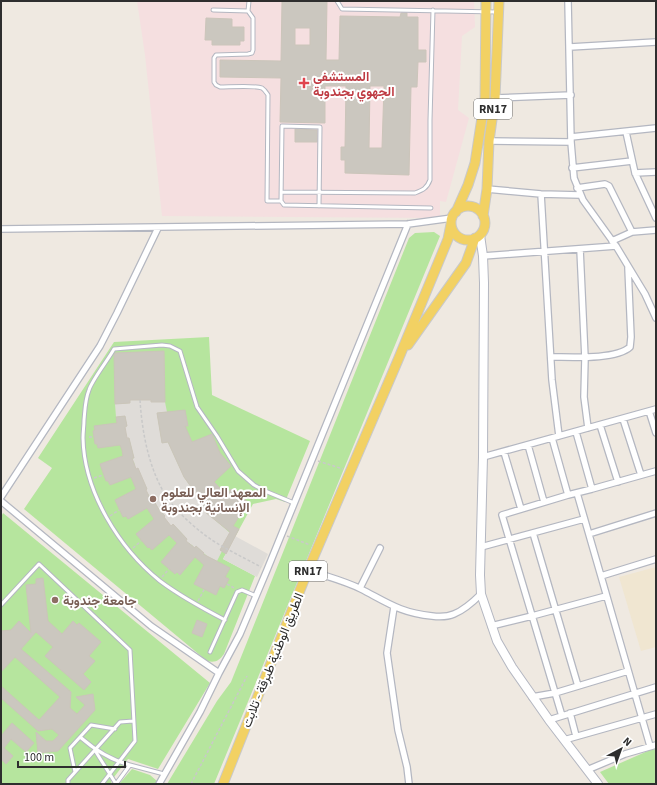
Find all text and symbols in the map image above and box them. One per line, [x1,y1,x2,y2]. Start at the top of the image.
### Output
place label: المستشفى الجهوي بجندوبة [313,68,395,102]
marker: المستشفى الجهوي بجندوبة [298,77,310,89]
road number: RN17 [474,99,512,119]
place label: المعهد العالي للعلوم الإنسانية بجندوبة [161,484,266,517]
marker: المعهد العالي للعلوم الإنسانية بجندوبة [148,494,158,504]
road number: RN17 [289,561,327,581]
street label: الطريق الوطنية طبرقة - تلابت [238,590,308,730]
place label: جامعة جندوبة [63,592,137,610]
marker: جامعة جندوبة [50,595,60,605]
north arrow [601,729,641,769]
text: N [620,734,635,750]
scale bar [18,743,125,769]
text: 100 m [24,749,54,766]

